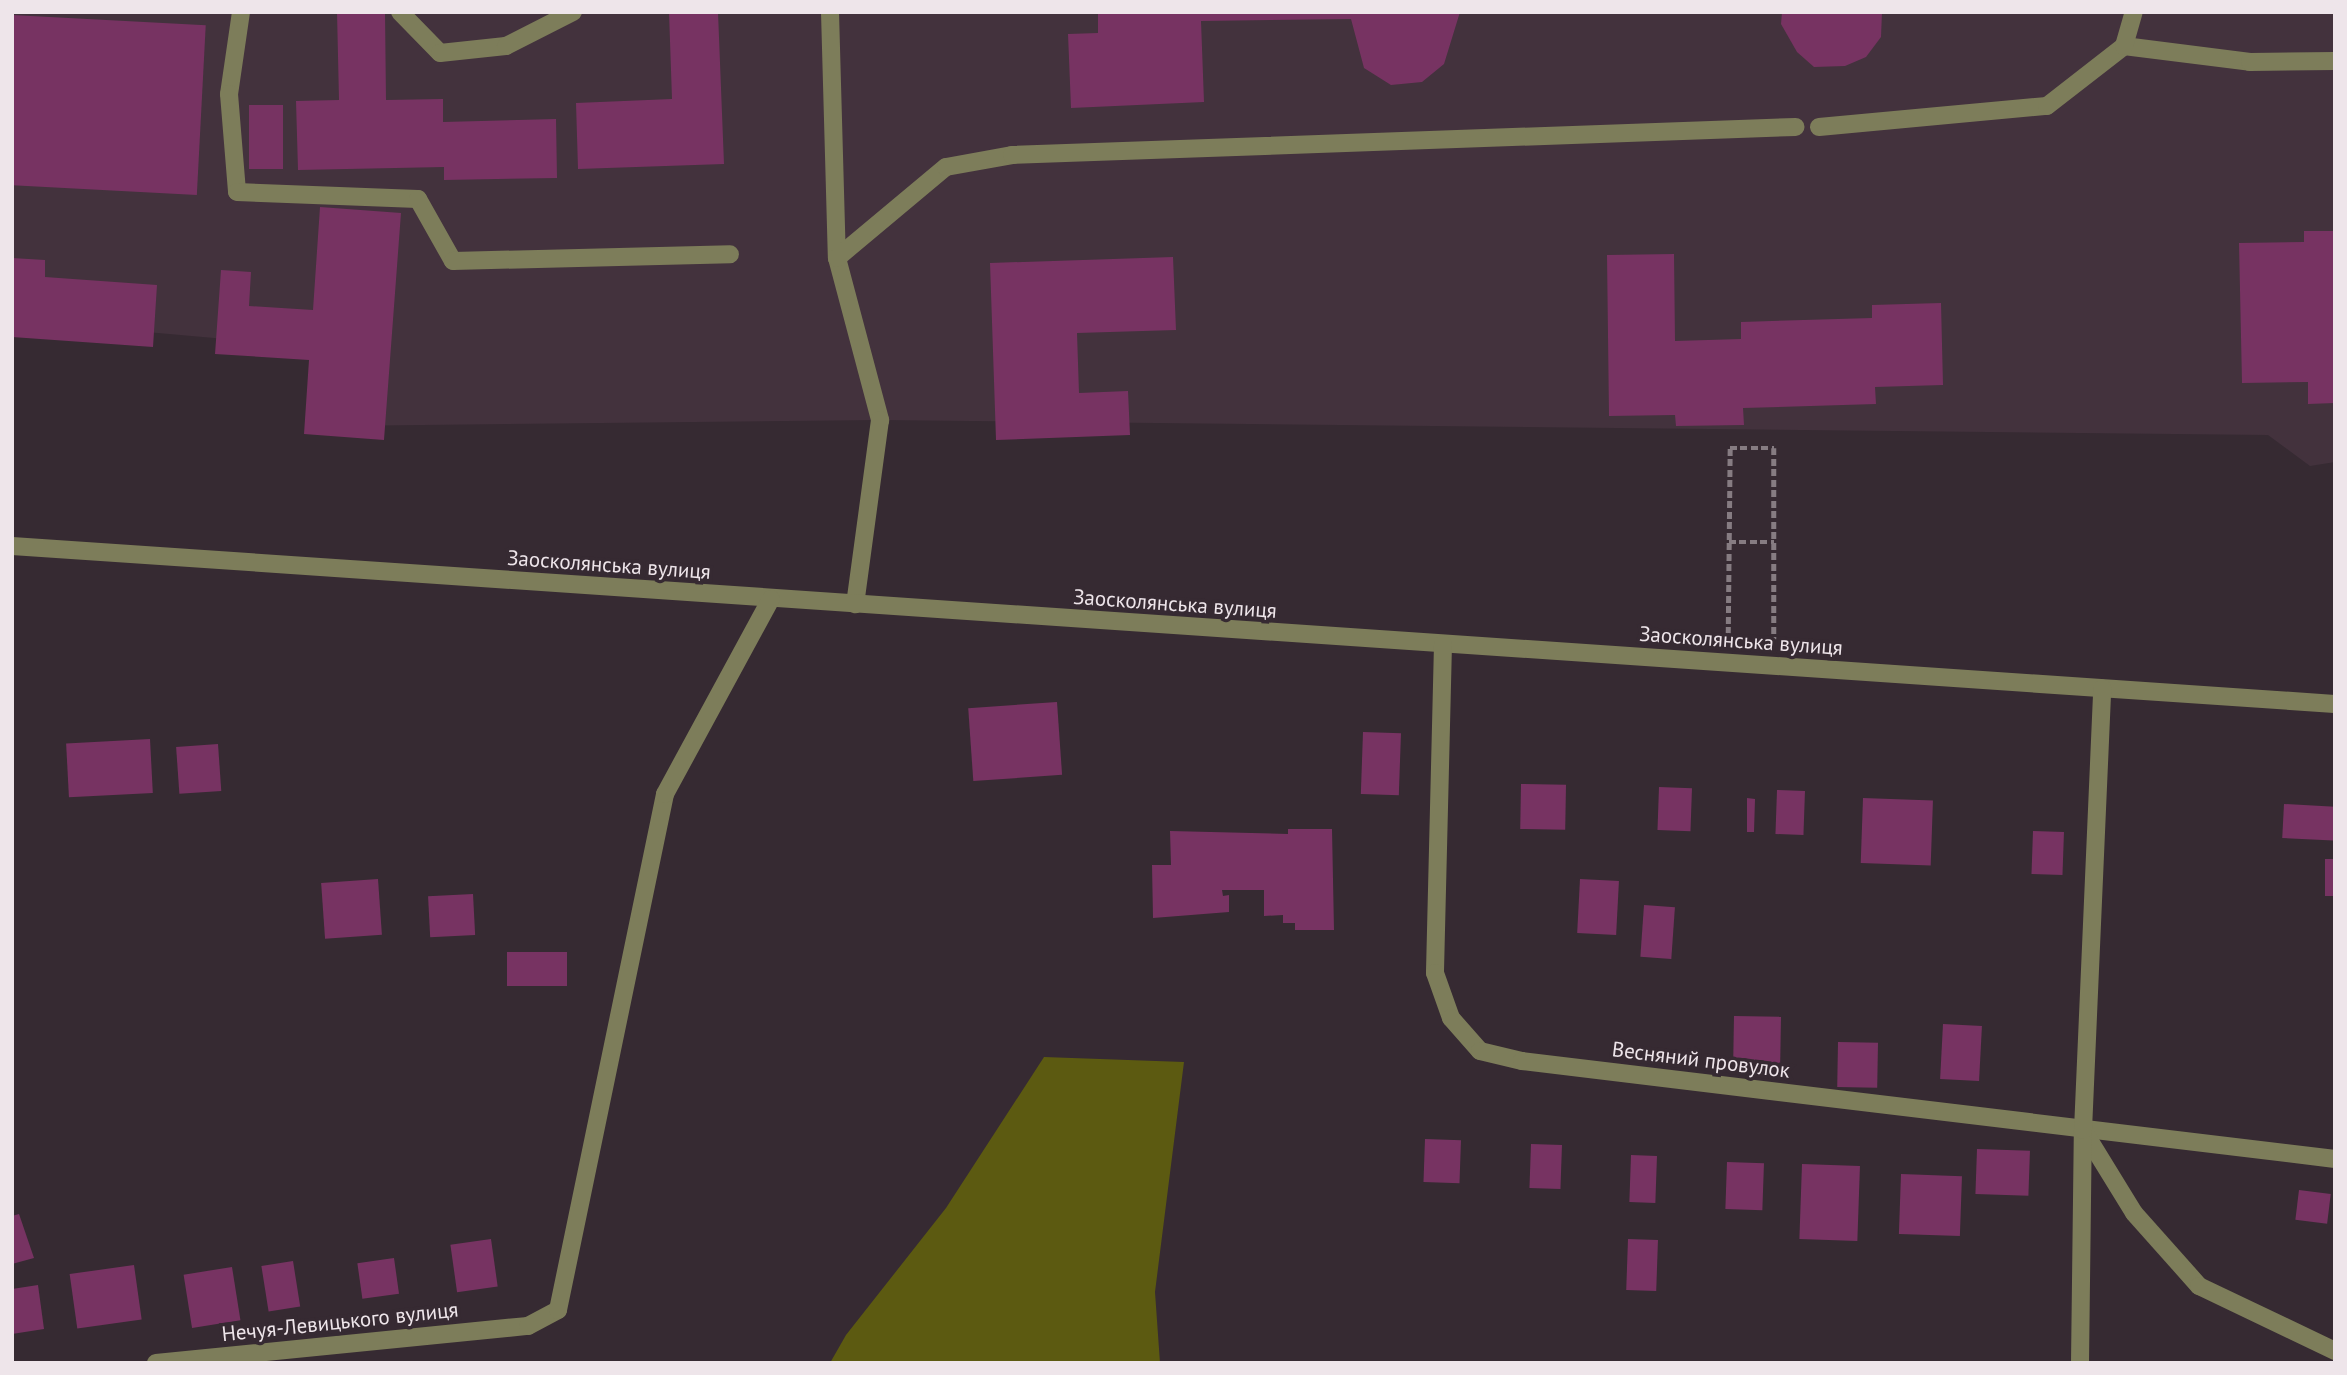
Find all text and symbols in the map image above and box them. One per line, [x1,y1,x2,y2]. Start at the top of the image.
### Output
street label: Заосколянська вулиця [506,545,712,585]
street label: Заосколянська вулиця [1072,584,1278,624]
street label: Заосколянська вулиця [1638,621,1844,661]
street label: Весняний провулок [1611,1037,1791,1083]
street label: Нечуя-Левицького вулиця [220,1297,460,1347]

